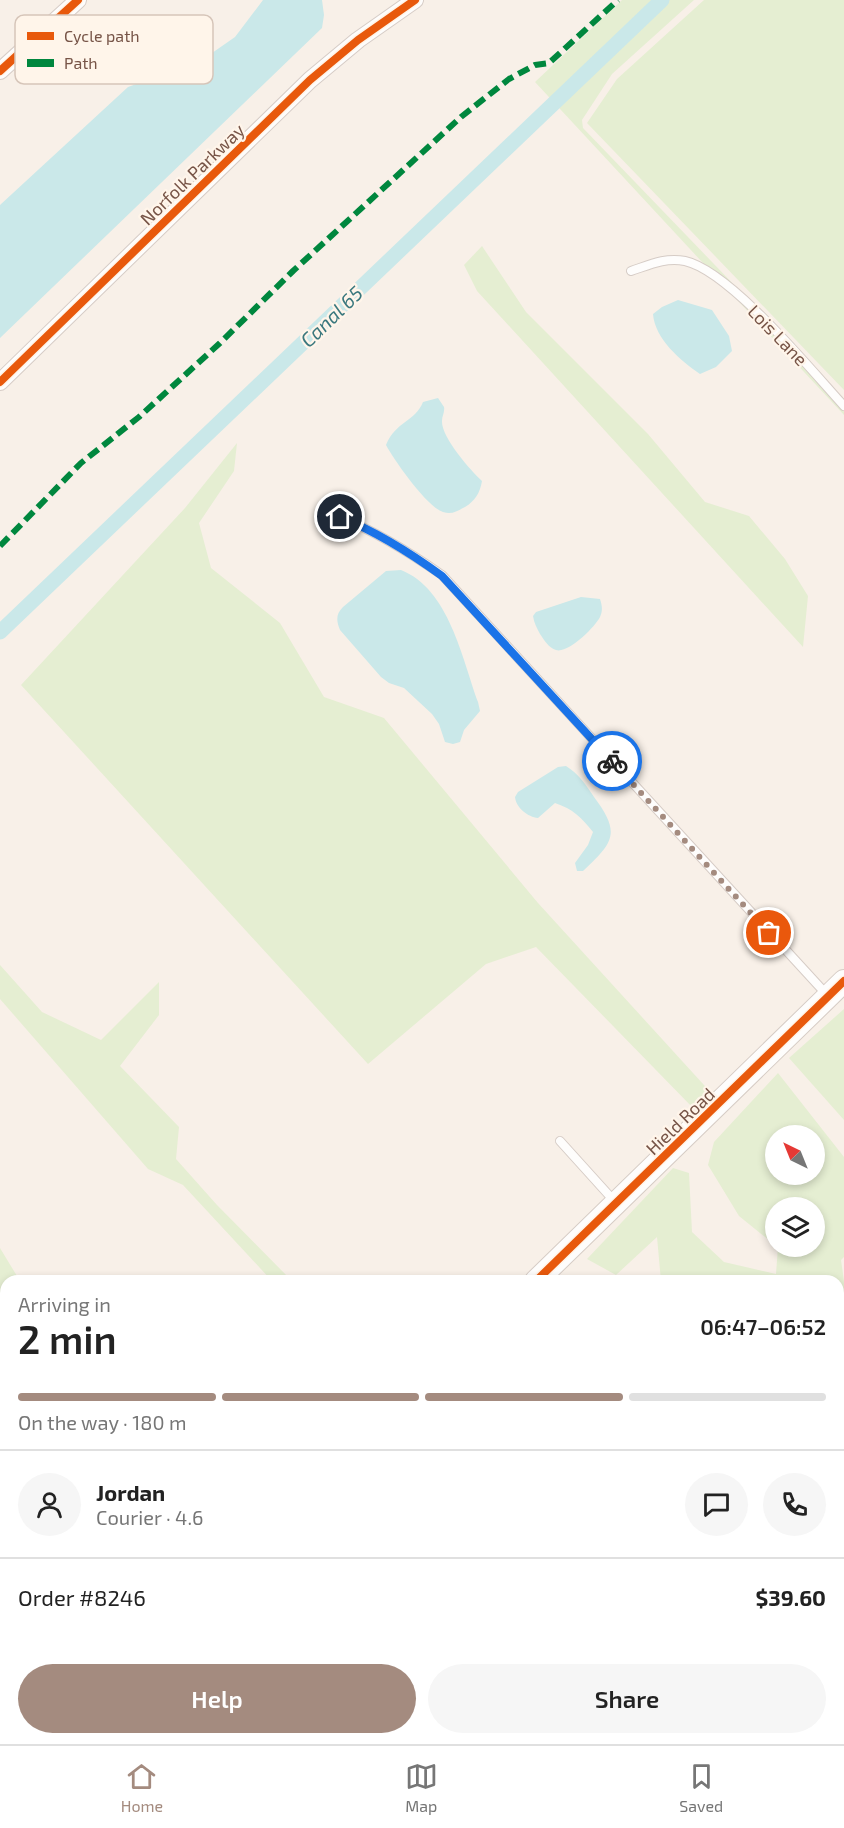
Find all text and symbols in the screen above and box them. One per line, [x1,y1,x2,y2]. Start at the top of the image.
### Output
legend [15,15,213,84]
text: Cycle path [64,26,140,45]
text: Path [64,53,98,72]
street label: Norfolk Parkway [135,118,249,229]
water label: Canal 65 [295,280,367,352]
street label: Lois Lane [744,300,812,370]
pin [314,491,365,542]
icon: home [323,500,356,533]
courier [582,731,642,791]
icon: bike [596,745,629,778]
pin [743,907,794,958]
icon: bag [752,916,785,949]
street label: Hield Road [641,1083,719,1159]
north arrow [765,1125,825,1185]
map controls [765,1125,825,1257]
button: layers [765,1197,825,1257]
text: Arriving in [18,1292,111,1316]
text: 06:47–06:52 [700,1313,826,1339]
text: 2 min [18,1315,117,1362]
text: On the way · 180 m [18,1410,186,1434]
button: person [18,1473,81,1536]
button: chat [685,1473,748,1536]
button: phone [763,1473,826,1536]
text: Jordan [96,1479,165,1505]
text: Courier · 4.6 [96,1505,203,1529]
text: Order #8246 [18,1584,146,1610]
text: $39.60 [756,1584,826,1610]
button: Help [18,1664,416,1733]
button: Share [428,1664,826,1733]
tab: Home [121,1760,163,1815]
tab: Map [405,1760,438,1815]
tab: Saved [679,1760,723,1815]

